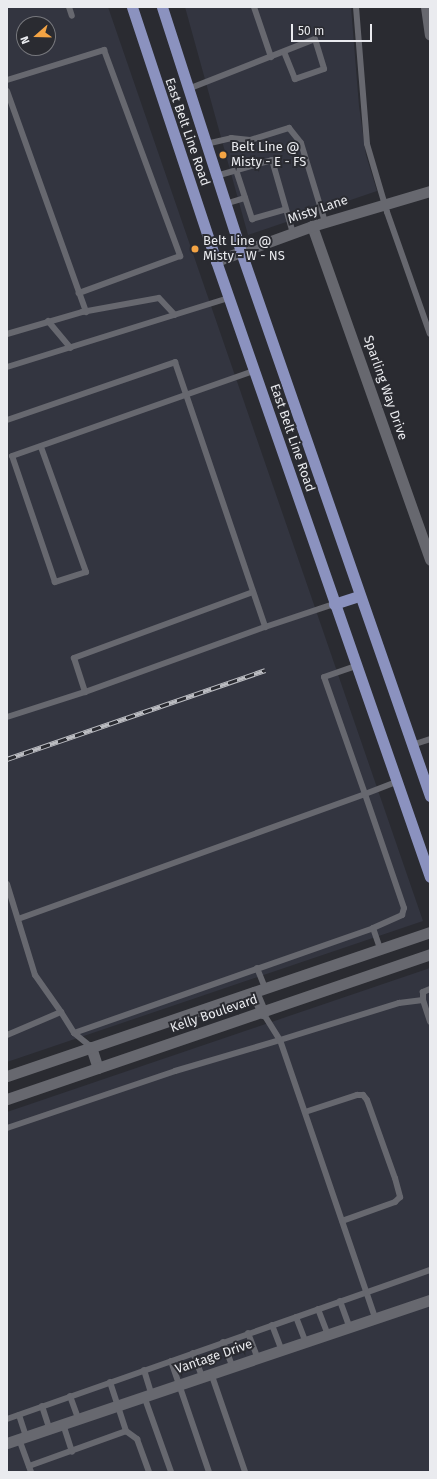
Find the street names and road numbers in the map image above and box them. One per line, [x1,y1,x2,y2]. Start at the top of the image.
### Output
street label: East Belt Line Road [161,76,213,188]
street label: Misty Lane [286,192,350,228]
street label: Sparling Way Drive [360,334,410,442]
street label: East Belt Line Road [266,382,318,494]
street label: Kelly Boulevard [168,992,260,1036]
street label: Vantage Drive [173,1337,255,1377]

